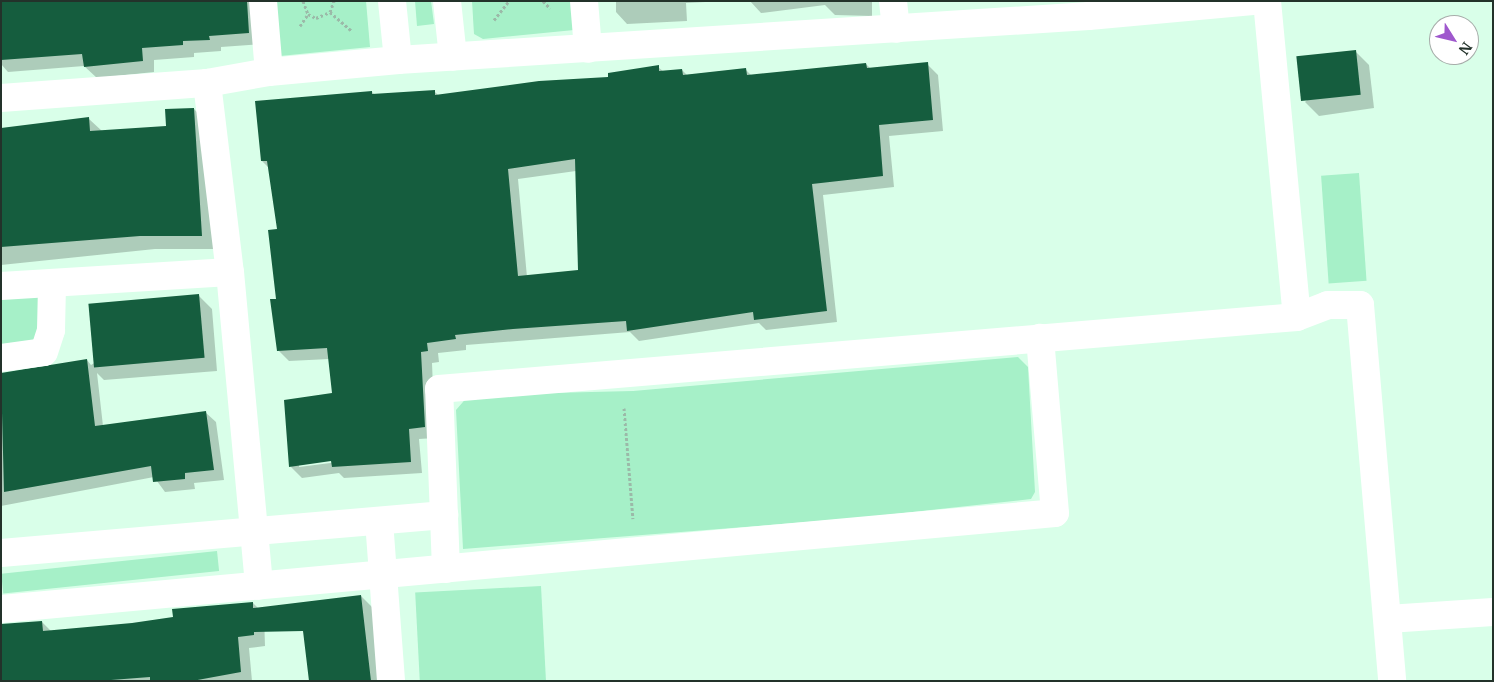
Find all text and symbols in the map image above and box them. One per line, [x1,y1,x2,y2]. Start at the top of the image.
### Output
north arrow [1429,15,1479,65]
text: N [1455,38,1476,58]

